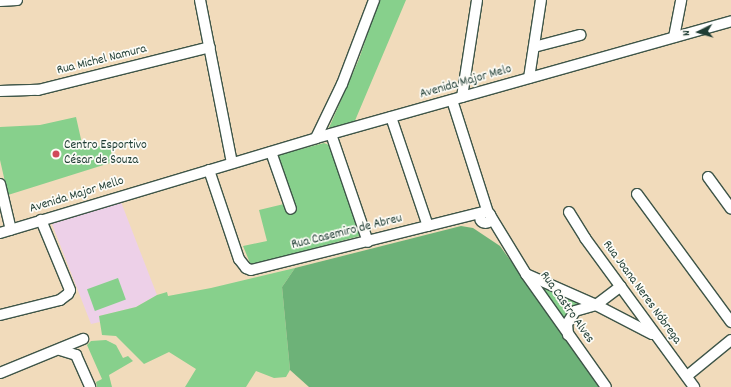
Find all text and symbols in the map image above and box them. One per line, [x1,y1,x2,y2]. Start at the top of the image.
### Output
north arrow [679,12,719,52]
text: N [679,30,695,36]
street label: Rua Michel Namura [56,42,148,80]
street label: Avenida Major Melo [418,62,514,104]
place label: Centro Esportivo César de Souza [64,139,147,170]
marker: Centro Esportivo César de Souza [51,149,61,159]
street label: Avenida Major Mello [28,174,126,218]
street label: Rua Casemiro de Abreu [290,212,404,254]
street label: Rua Joana Neres Nóbrega [598,238,684,348]
street label: Rua Castro Alves [535,269,597,347]

